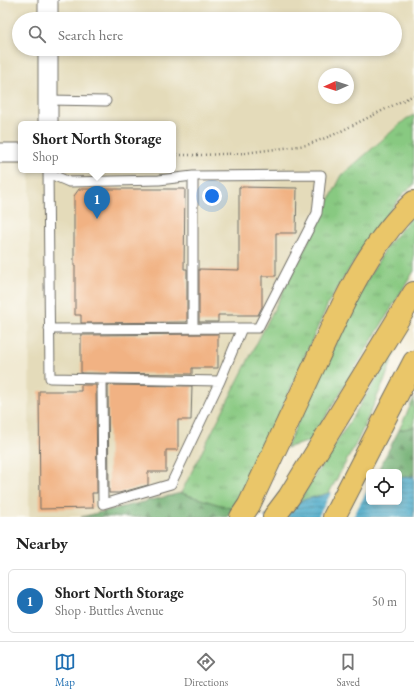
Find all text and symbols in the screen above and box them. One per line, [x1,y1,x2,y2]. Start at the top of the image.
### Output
search box [12,12,402,56]
icon: search [26,23,48,45]
text: Search here [58,25,123,44]
north arrow [318,68,354,104]
popup [18,121,176,173]
text: Short North Storage [33,129,161,148]
text: Shop [33,148,59,165]
pin: 1 [84,186,110,219]
your location [202,186,222,206]
map controls [366,469,402,505]
button: locate [366,469,402,505]
text: Nearby [16,532,68,554]
text: Short North Storage [55,583,184,602]
text: 1 [27,593,33,610]
text: 50 m [372,593,397,610]
text: Shop · Buttles Avenue [55,602,164,619]
tab: Map [54,651,76,689]
tab: Directions [184,651,228,689]
tab: Saved [336,651,360,689]

